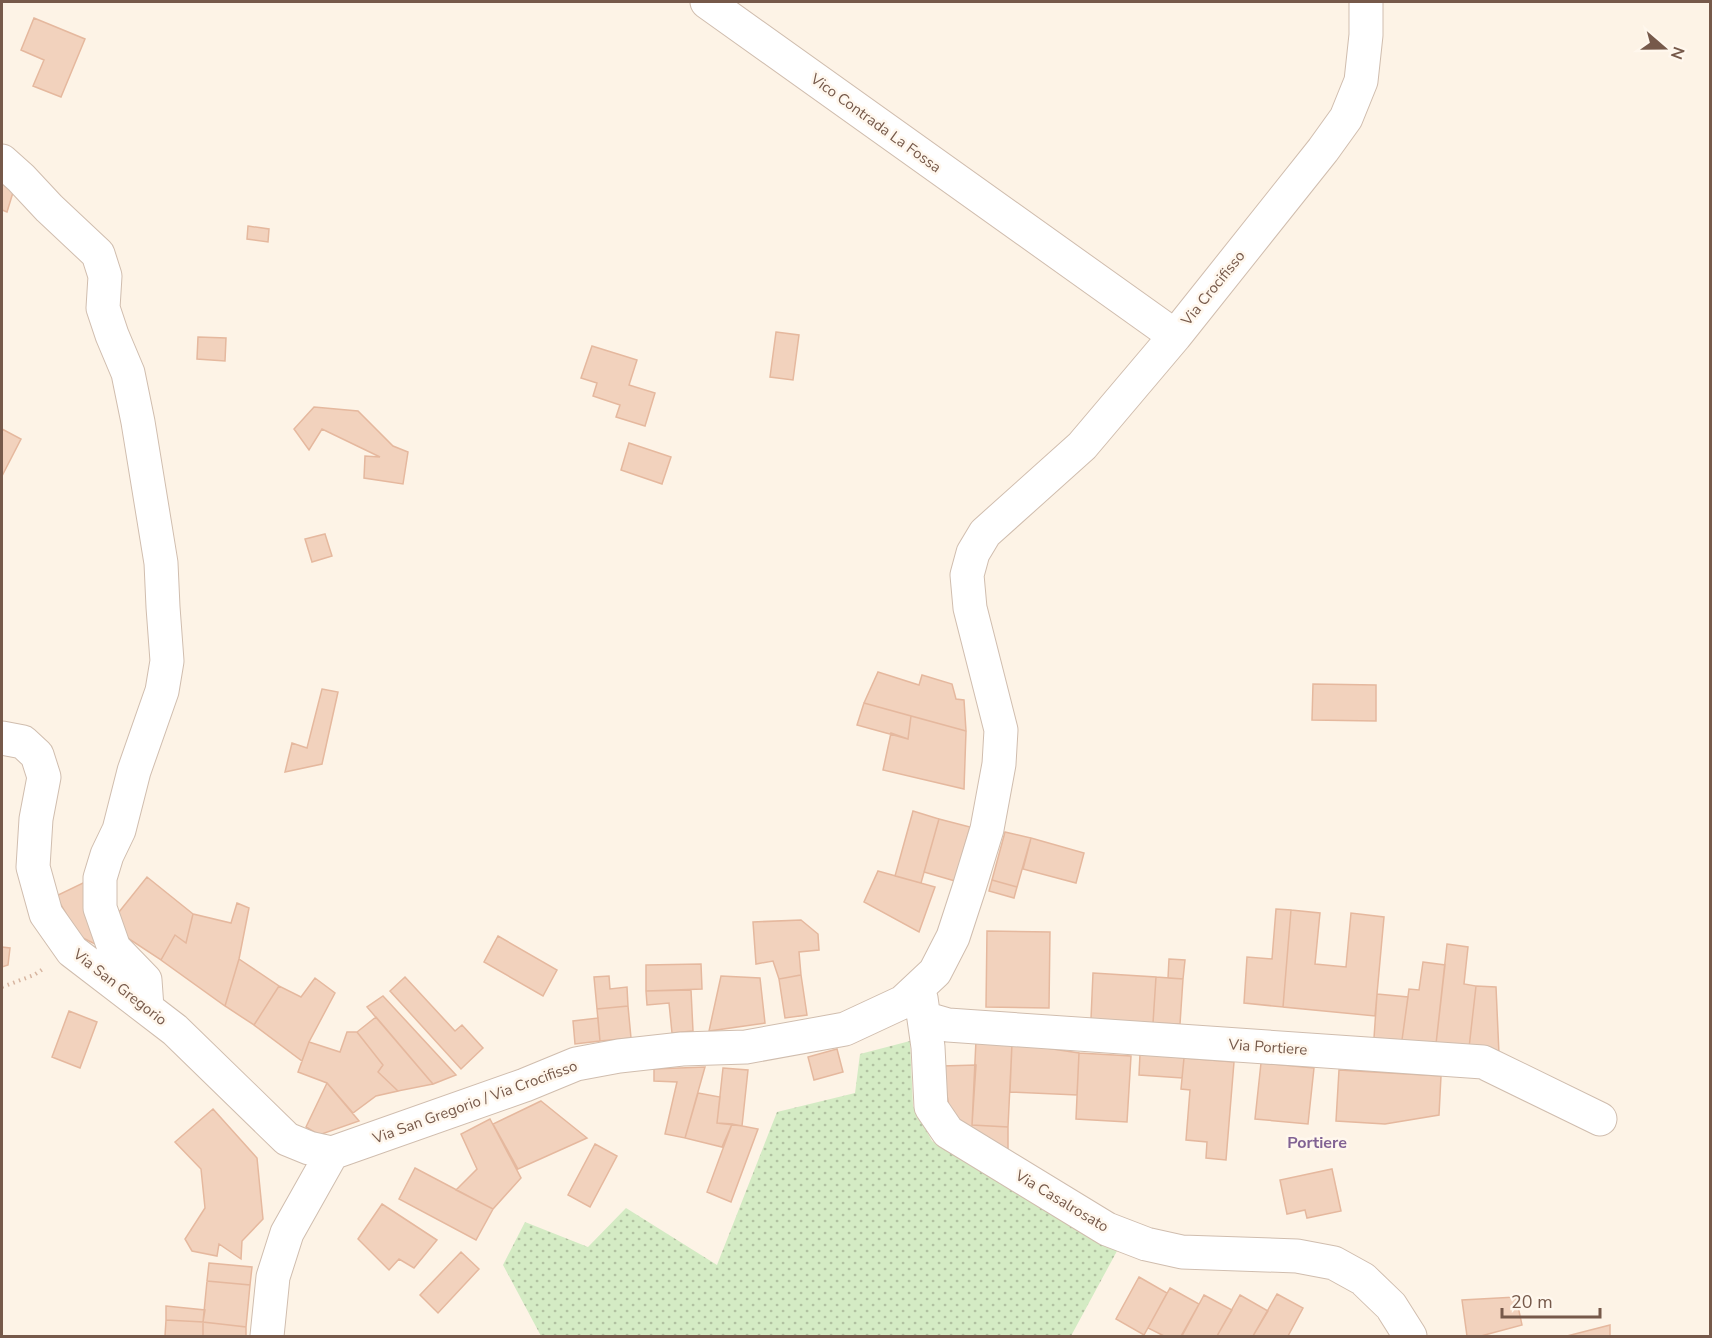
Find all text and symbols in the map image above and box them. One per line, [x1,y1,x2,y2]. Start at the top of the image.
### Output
north arrow [1634,18,1694,78]
text: N [1665,43,1690,62]
street label: Vico Contrada La Fossa [806,68,945,177]
street label: Via Crocifisso [1176,246,1249,330]
street label: Via San Gregorio [68,944,171,1030]
street label: Via Portiere [1227,1034,1308,1060]
street label: Via San Gregorio / Via Crocifisso [369,1056,580,1149]
district label: Portiere [1287,1132,1347,1154]
street label: Via Casalrosato [1011,1165,1112,1237]
scale bar [1502,1281,1600,1319]
text: 20 m [1511,1290,1553,1314]

